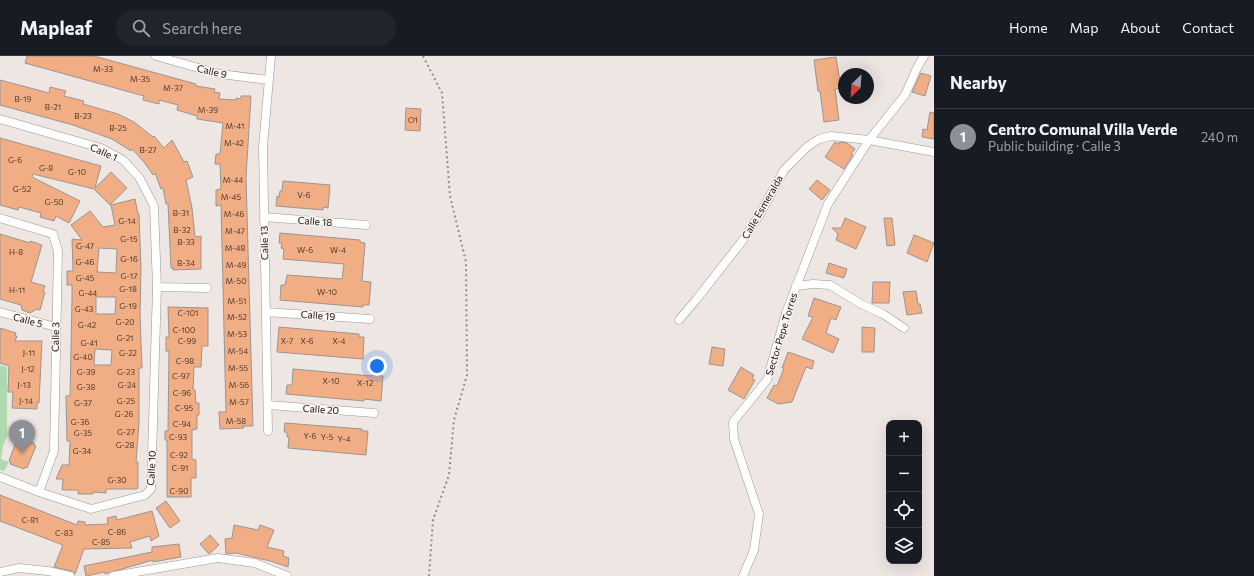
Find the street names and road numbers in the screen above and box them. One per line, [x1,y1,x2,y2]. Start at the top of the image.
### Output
street label: Calle 9 [196,62,228,80]
street label: Calle 1 [88,141,120,163]
street label: Calle Esmeralda [739,173,785,241]
street label: Calle 18 [297,214,333,228]
street label: Calle 13 [258,225,270,260]
street label: Sector Pepe Torres [763,291,799,377]
street label: Calle 19 [300,308,336,322]
street label: Calle 5 [12,310,44,330]
street label: Calle 3 [49,322,61,352]
street label: Calle 20 [302,402,340,416]
street label: Calle 10 [144,450,158,486]

